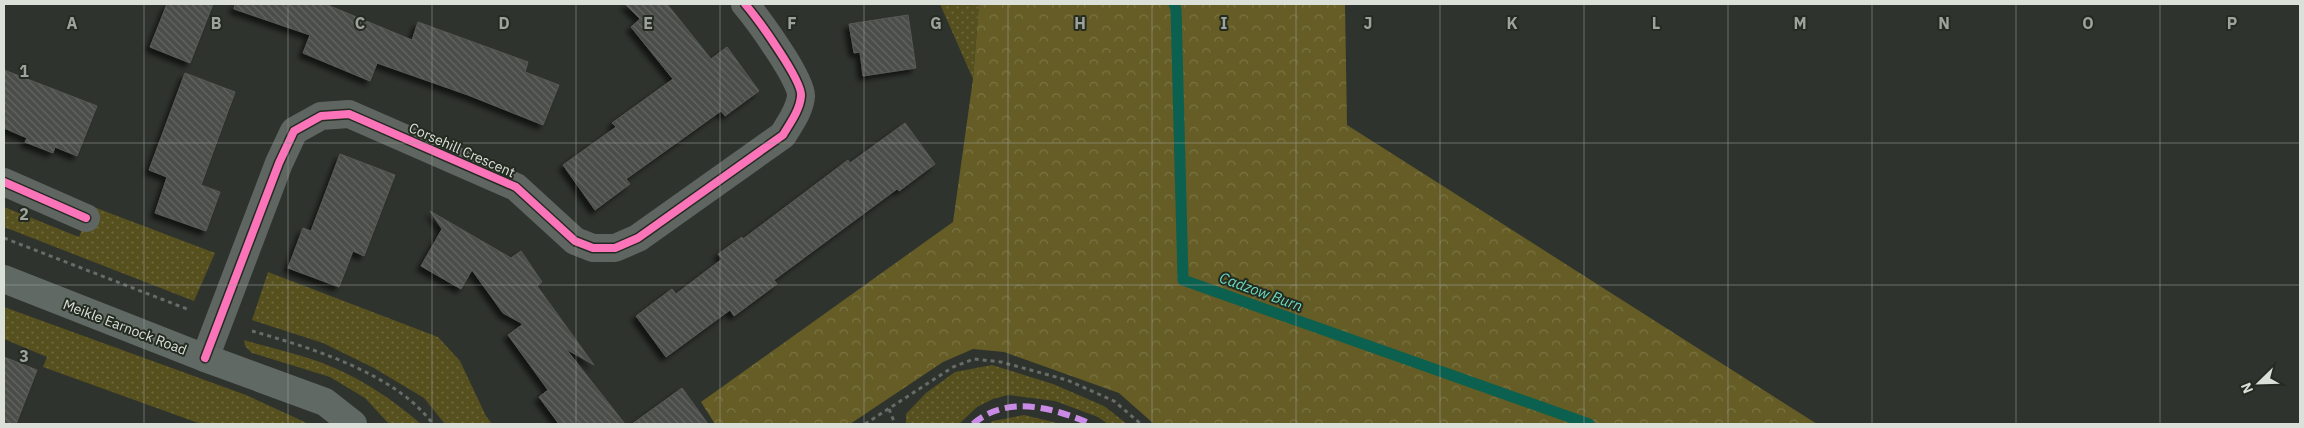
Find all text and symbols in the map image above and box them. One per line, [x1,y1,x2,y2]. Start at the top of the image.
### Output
text: A [67,13,78,33]
text: B [211,13,222,33]
text: C [355,13,365,33]
text: D [498,13,510,33]
text: E [643,13,653,33]
text: F [787,13,797,33]
text: G [930,13,942,33]
text: H [1074,13,1086,33]
text: I [1221,13,1228,33]
text: J [1364,13,1372,33]
text: K [1506,13,1518,33]
text: L [1652,13,1660,33]
text: M [1793,13,1807,33]
text: N [1938,13,1950,33]
text: O [2082,13,2094,33]
text: P [2227,13,2237,33]
text: 1 [19,61,29,81]
street label: Corsehill Crescent [406,119,518,181]
text: 2 [19,204,29,224]
water label: Cadzow Burn [1217,268,1305,315]
street label: Meikle Earnock Road [61,295,189,359]
text: 3 [19,346,29,366]
north arrow [2234,358,2284,408]
text: N [2237,380,2257,396]

